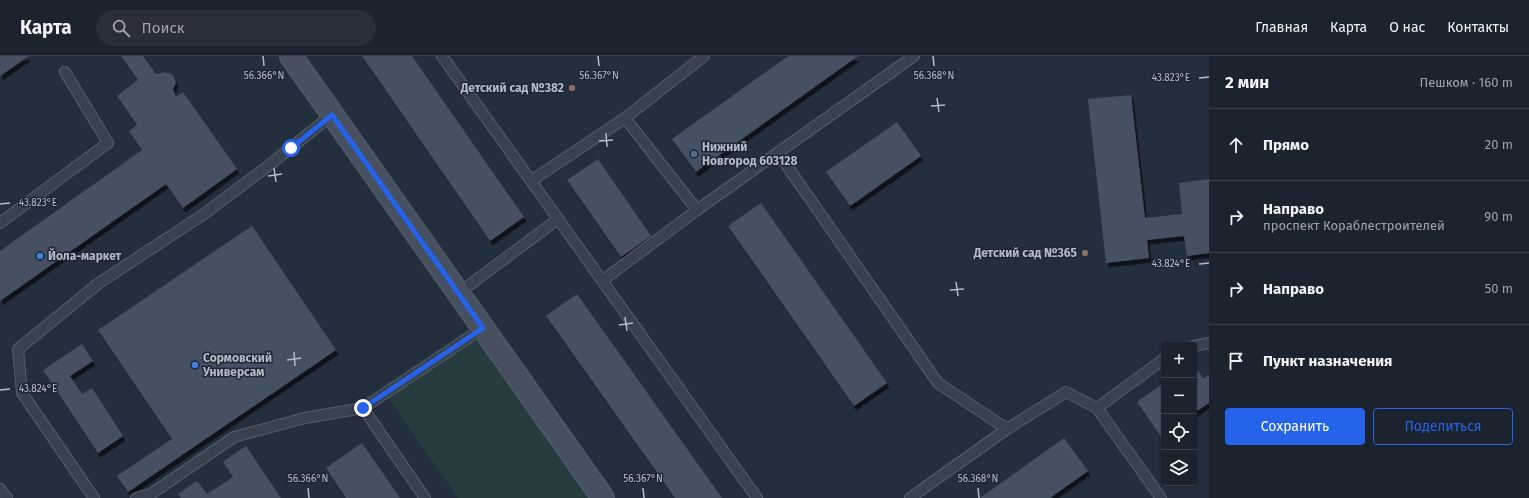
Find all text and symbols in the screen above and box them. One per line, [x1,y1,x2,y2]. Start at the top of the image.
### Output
search box [96,10,376,46]
text: Карта [20,16,72,39]
icon: search [110,17,132,39]
text: Поиск [142,19,184,37]
text: Главная [1255,19,1308,36]
text: Карта [1330,19,1367,36]
text: О нас [1389,19,1425,36]
text: Контакты [1447,19,1509,36]
text: 56.366°N [244,70,284,82]
text: 56.367°N [579,70,619,82]
text: 56.368°N [914,70,954,82]
text: 43.823°E [1152,72,1190,84]
text: 2 мин [1225,72,1269,93]
text: Пешком · 160 m [1419,75,1513,90]
place label: Детский сад №382 [460,81,564,95]
marker: Детский сад №382 [567,83,577,93]
icon: ahead [1225,134,1247,156]
text: Прямо [1263,136,1309,154]
text: 20 m [1485,137,1513,152]
route start [282,139,300,157]
place label: Нижний Новгород 603128 [702,140,798,168]
marker: Нижний Новгород 603128 [689,149,699,159]
text: 43.823°E [19,197,57,209]
text: Направо [1263,200,1324,218]
icon: right [1225,206,1247,228]
text: 90 m [1484,209,1513,224]
text: проспект Кораблестроителей [1263,218,1445,233]
place label: Детский сад №365 [973,246,1078,260]
place label: Йола-маркет [48,248,122,263]
marker: Детский сад №365 [1080,248,1090,258]
marker: Йола-маркет [35,251,45,261]
text: 43.824°E [1152,258,1190,270]
icon: right [1225,278,1247,300]
text: Направо [1263,280,1324,298]
text: 50 m [1485,281,1513,296]
map controls [1161,342,1197,486]
button: + [1161,342,1197,378]
icon: arrive [1225,350,1247,372]
place label: Сормовский Универсам [202,351,272,379]
text: Пункт назначения [1263,352,1392,370]
marker: Сормовский Универсам [190,360,200,370]
button: − [1161,378,1197,414]
text: 43.824°E [19,383,57,395]
route end [354,399,372,417]
button: Сохранить [1225,408,1365,445]
button: Поделиться [1373,408,1513,445]
button: locate [1161,414,1197,450]
button: layers [1161,450,1197,486]
text: 56.366°N [288,473,328,485]
text: 56.367°N [623,473,663,485]
text: 56.368°N [958,473,998,485]

